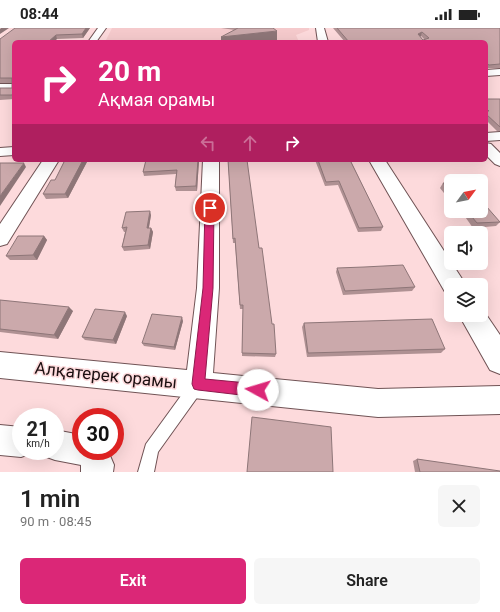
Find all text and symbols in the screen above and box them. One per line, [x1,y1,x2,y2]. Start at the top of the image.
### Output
text: 08:44 [20,5,59,23]
text: 20 m [98,55,161,88]
icon: right [32,56,84,108]
text: Ақмая орамы [98,89,215,110]
icon: left [197,132,219,154]
icon: ahead [239,132,261,154]
icon: right [281,132,303,154]
north arrow [444,174,488,218]
map controls [444,174,488,322]
pin [193,191,227,225]
icon: arrive [199,197,221,219]
button: sound [444,226,488,270]
button: layers [444,278,488,322]
street label: Алқатерек орамы [34,358,178,392]
position arrow [237,369,279,411]
speed limit sign: 30 [72,408,124,460]
text: 21 [27,417,49,441]
text: km/h [26,438,50,449]
text: 1 min [20,485,80,513]
button: close [438,485,480,527]
text: 90 m · 08:45 [20,514,91,529]
button: Exit [20,558,246,604]
button: Share [254,558,480,604]

